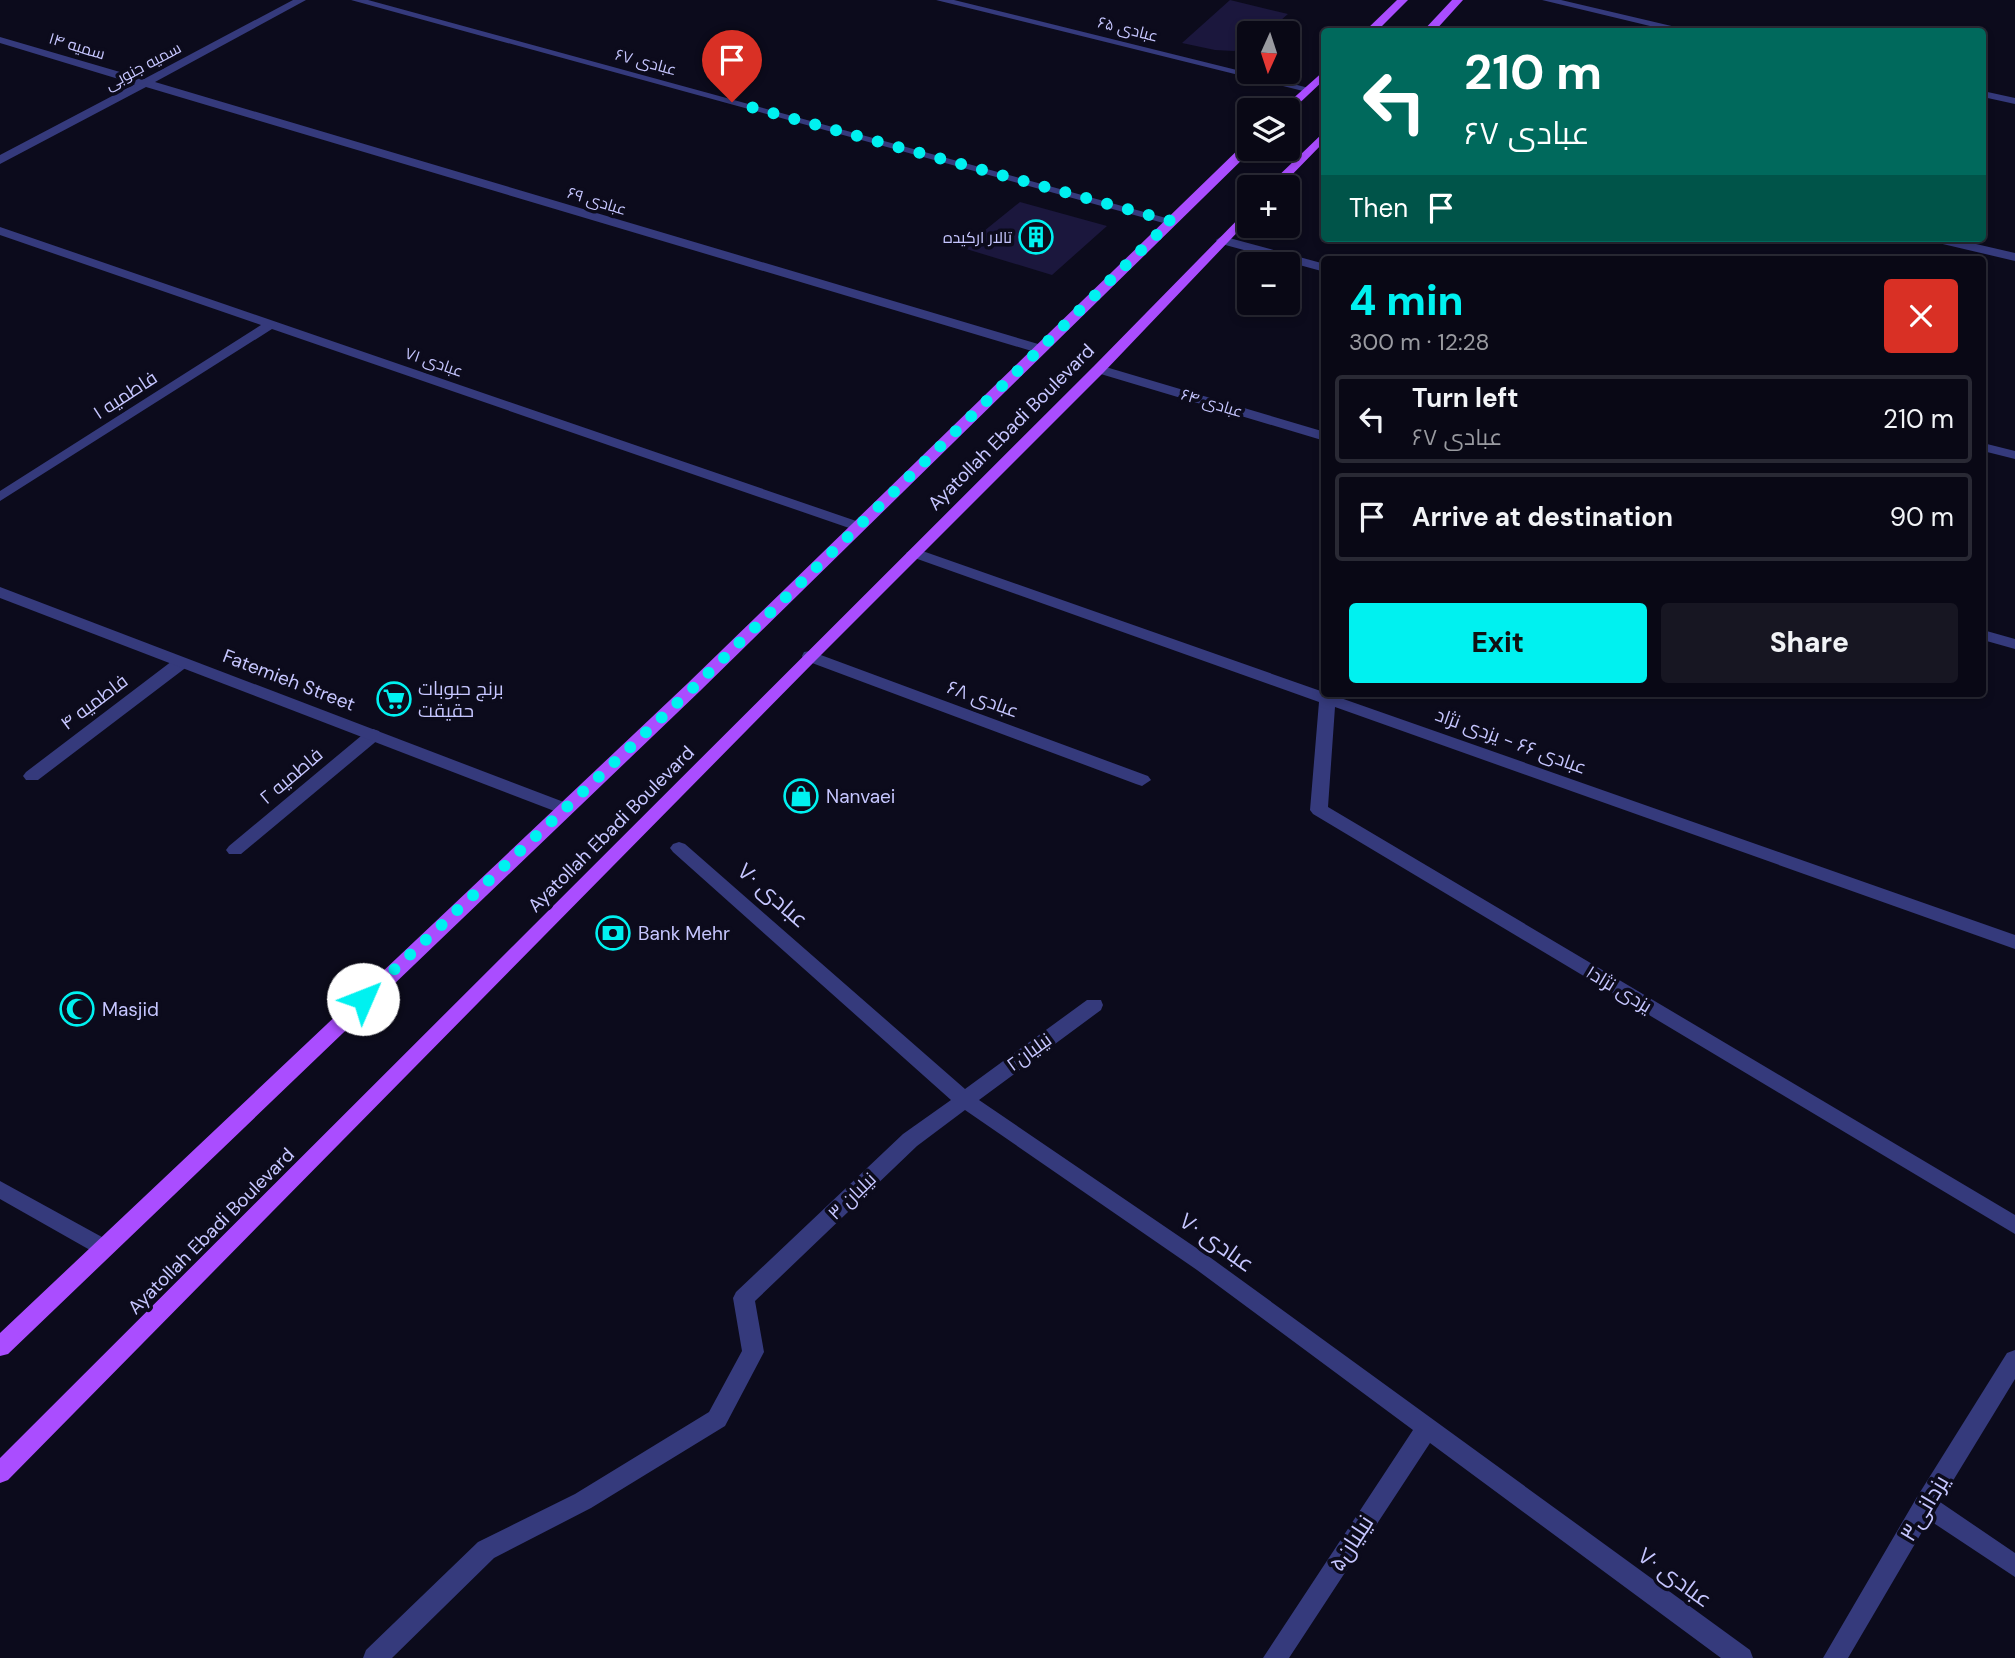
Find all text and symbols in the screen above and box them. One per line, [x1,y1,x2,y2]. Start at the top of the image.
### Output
street label: عبادی ۶۵ [1096,11,1160,47]
north arrow [1237,21,1300,84]
map controls [1237,21,1300,315]
street label: سمیه ۱۴ [46,28,108,64]
pin [702,30,762,102]
street label: سمیه جنوبی [101,37,185,95]
text: 210 m [1464,40,1602,104]
icon: arrive [713,41,751,79]
street label: عبادی ۶۷ [613,44,679,80]
icon: left [1349,56,1440,147]
button: layers [1237,98,1300,161]
text: عبادی ۶۷ [1464,112,1590,154]
button: + [1237,175,1300,238]
street label: عبادی ۶۹ [565,182,629,220]
icon: arrive [1422,189,1460,227]
text: Then [1349,191,1408,225]
building icon: تالار ارکیده [1017,218,1055,256]
place label: تالار ارکیده [943,227,1013,248]
button: − [1237,252,1300,315]
text: 4 min [1349,273,1464,328]
button: close [1884,279,1958,353]
text: 300 m · 12:28 [1349,327,1489,357]
street label: Ayatollah Ebadi Boulevard [922,338,1100,516]
street label: عبادی ۷۱ [402,342,466,382]
street label: فاطمیه ۱ [88,365,162,425]
text: Turn left [1412,381,1519,415]
street label: عبادی ۶۴ [1179,384,1245,422]
icon: left [1353,400,1391,438]
text: 210 m [1883,402,1954,436]
text: عبادی ۶۷ [1412,422,1502,452]
icon: arrive [1353,498,1391,536]
text: Arrive at destination [1412,500,1673,534]
text: 90 m [1890,500,1954,534]
button: Exit [1349,603,1647,683]
button: Share [1661,603,1958,683]
street label: Fatemieh Street [219,643,359,717]
street label: فاطمیه ۴ [55,668,133,736]
street label: عبادی ۶۸ [944,674,1022,724]
place label: برنج حبوبات حقیقت [418,676,504,723]
supermarket icon: برنج حبوبات حقیقت [375,680,413,718]
street label: عبادی ۶۶ - یزدی نژاد [1432,702,1590,780]
street label: Ayatollah Ebadi Boulevard [522,740,700,918]
street label: فاطمیه ۲ [254,742,328,810]
shop icon: Nanvaei [782,777,820,815]
place label: Nanvaei [826,784,895,809]
street label: عبادی ۷۰ [731,856,815,934]
bank icon: Bank Mehr [594,914,632,952]
place label: Bank Mehr [638,921,730,946]
street label: یزدی نژاد۱ [1581,959,1657,1019]
position arrow [326,962,400,1036]
mosque icon: Masjid [58,990,96,1028]
place label: Masjid [102,997,159,1022]
street label: نیلیان۲ [1001,1027,1057,1077]
street label: Ayatollah Ebadi Boulevard [122,1142,300,1320]
street label: نیلیان ۳ [822,1167,882,1225]
street label: عبادی ۷۰ [1174,1205,1260,1279]
street label: یزدانی۳ [1893,1469,1955,1547]
street label: نیلیان۵ [1322,1509,1380,1577]
street label: عبادی ۷۰ [1632,1540,1718,1614]

